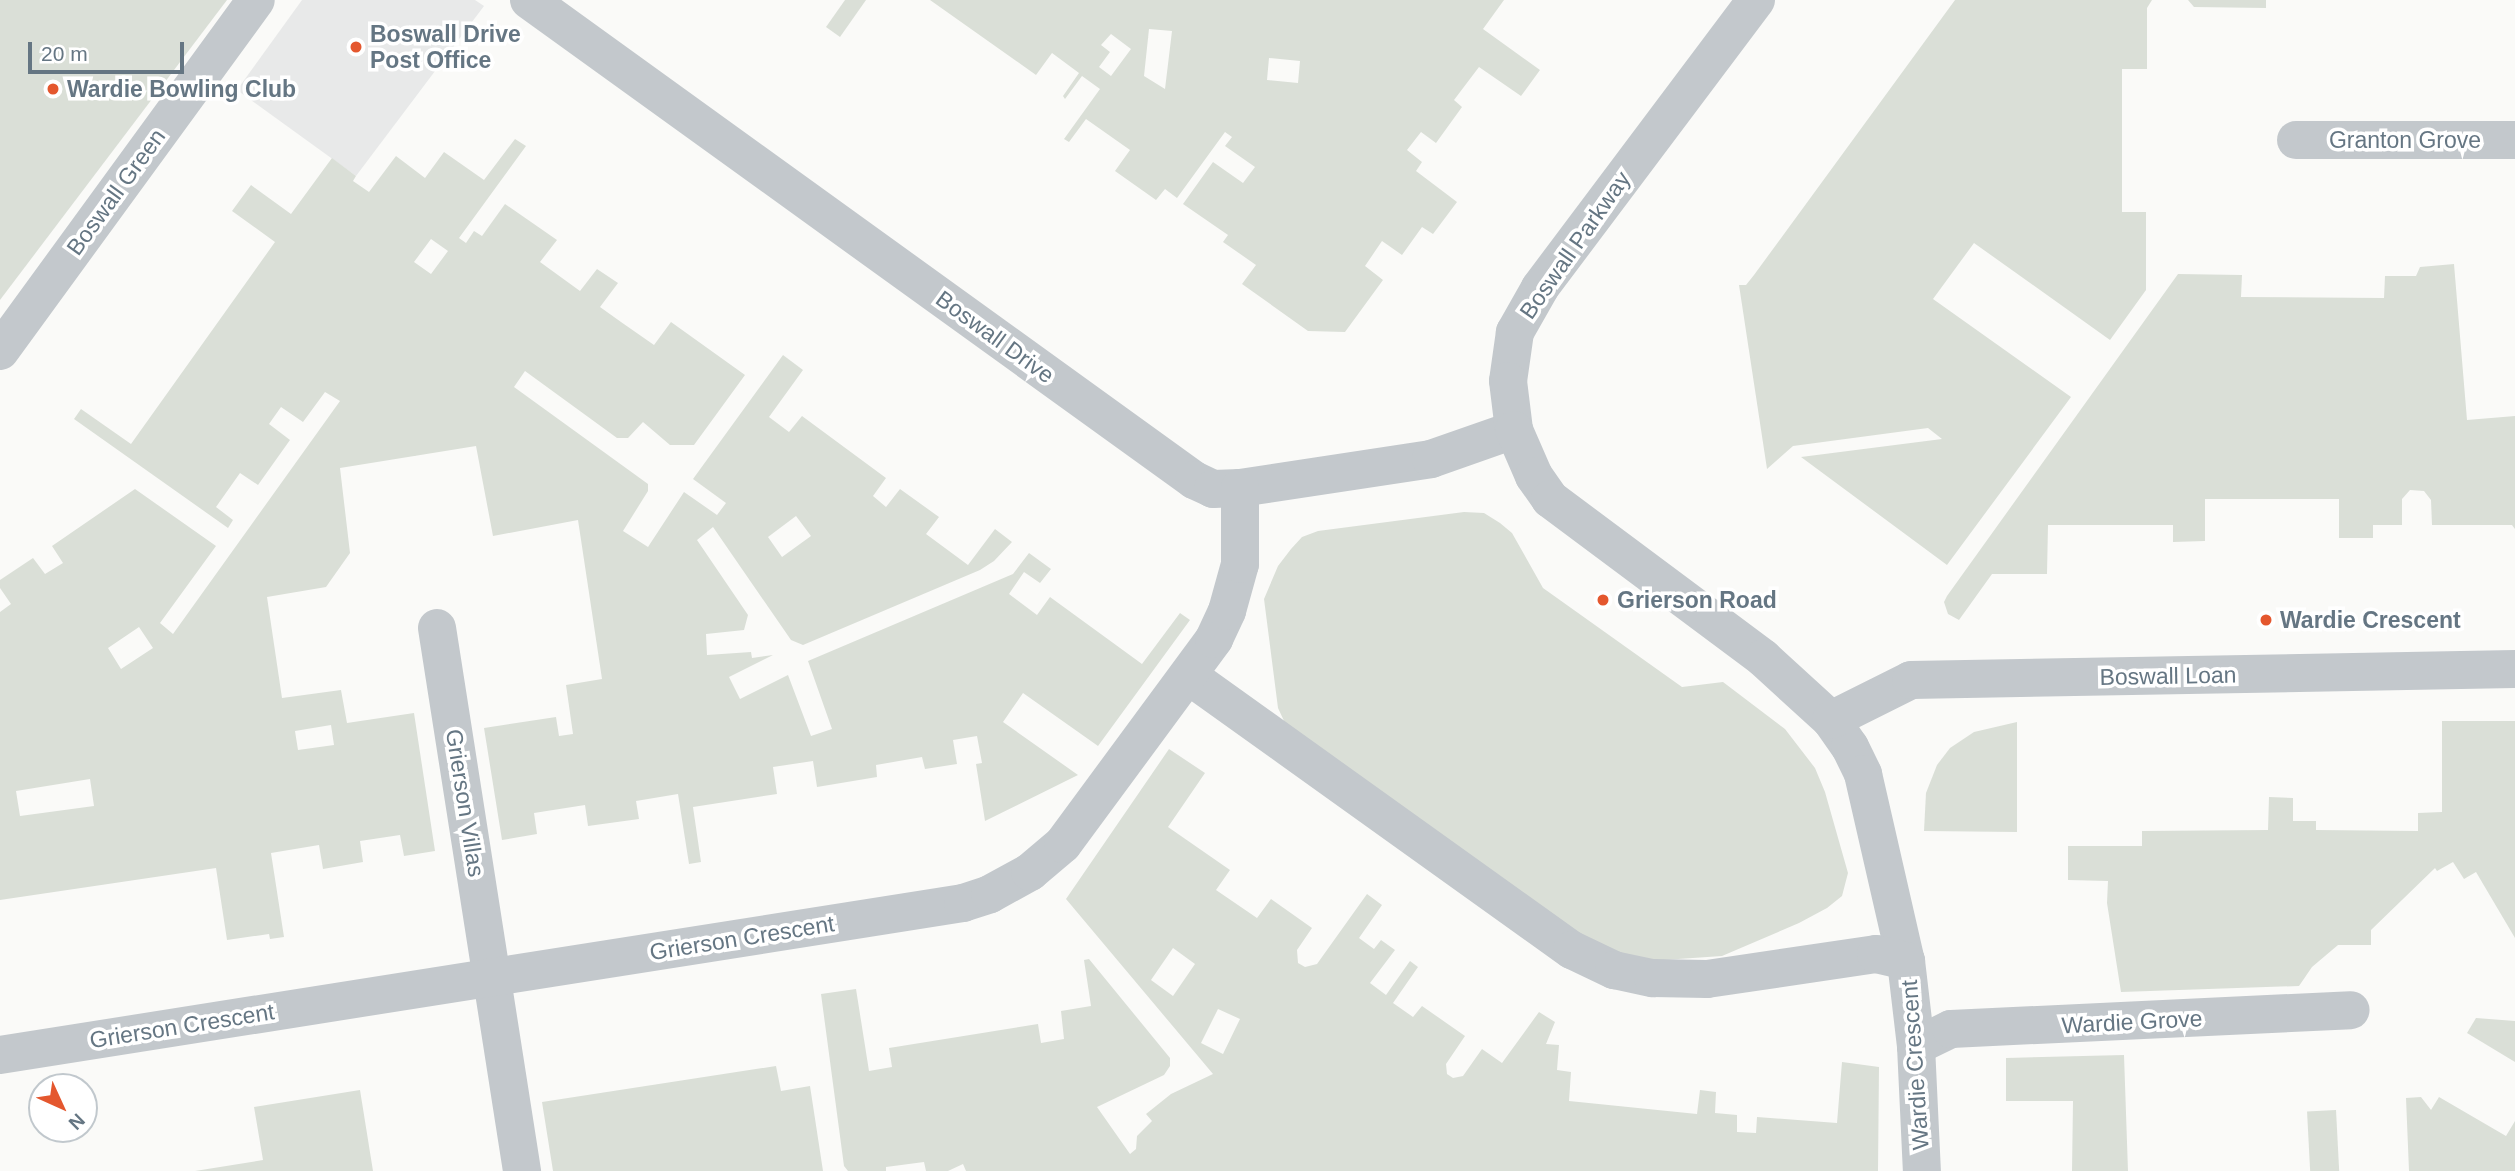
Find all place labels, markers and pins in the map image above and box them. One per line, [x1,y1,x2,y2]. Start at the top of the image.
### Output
place label: Boswall Drive Post Office [370,20,521,74]
marker: Boswall Drive Post Office [348,39,364,55]
place label: Wardie Bowling Club [67,75,296,103]
marker: Wardie Bowling Club [45,81,61,97]
place label: Grierson Road [1617,586,1777,614]
marker: Grierson Road [1595,592,1611,608]
place label: Wardie Crescent [2280,606,2461,634]
marker: Wardie Crescent [2258,612,2274,628]

